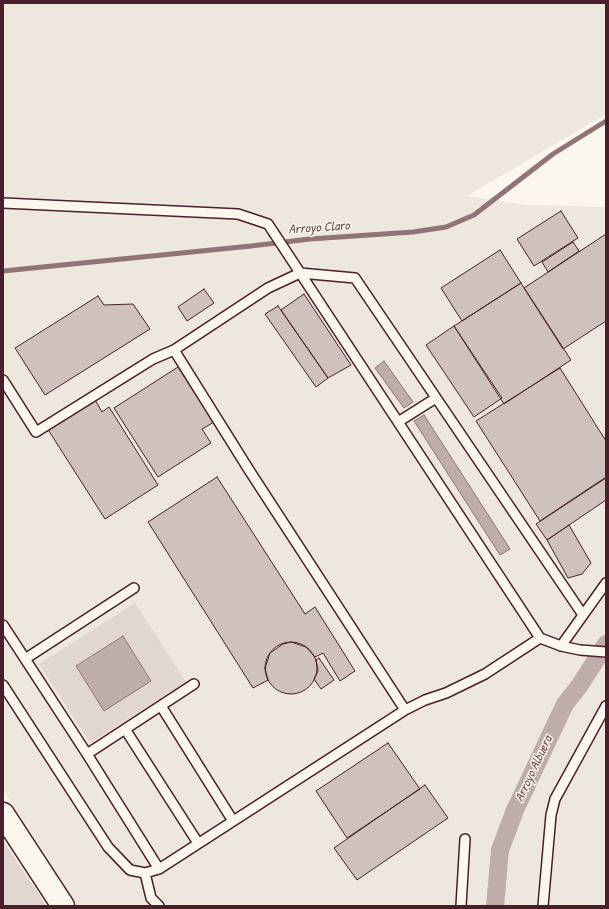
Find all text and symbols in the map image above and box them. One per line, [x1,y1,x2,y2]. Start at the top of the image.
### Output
water label: Arroyo Claro [288,218,350,238]
water label: Arroyo Albuera [512,734,556,804]

